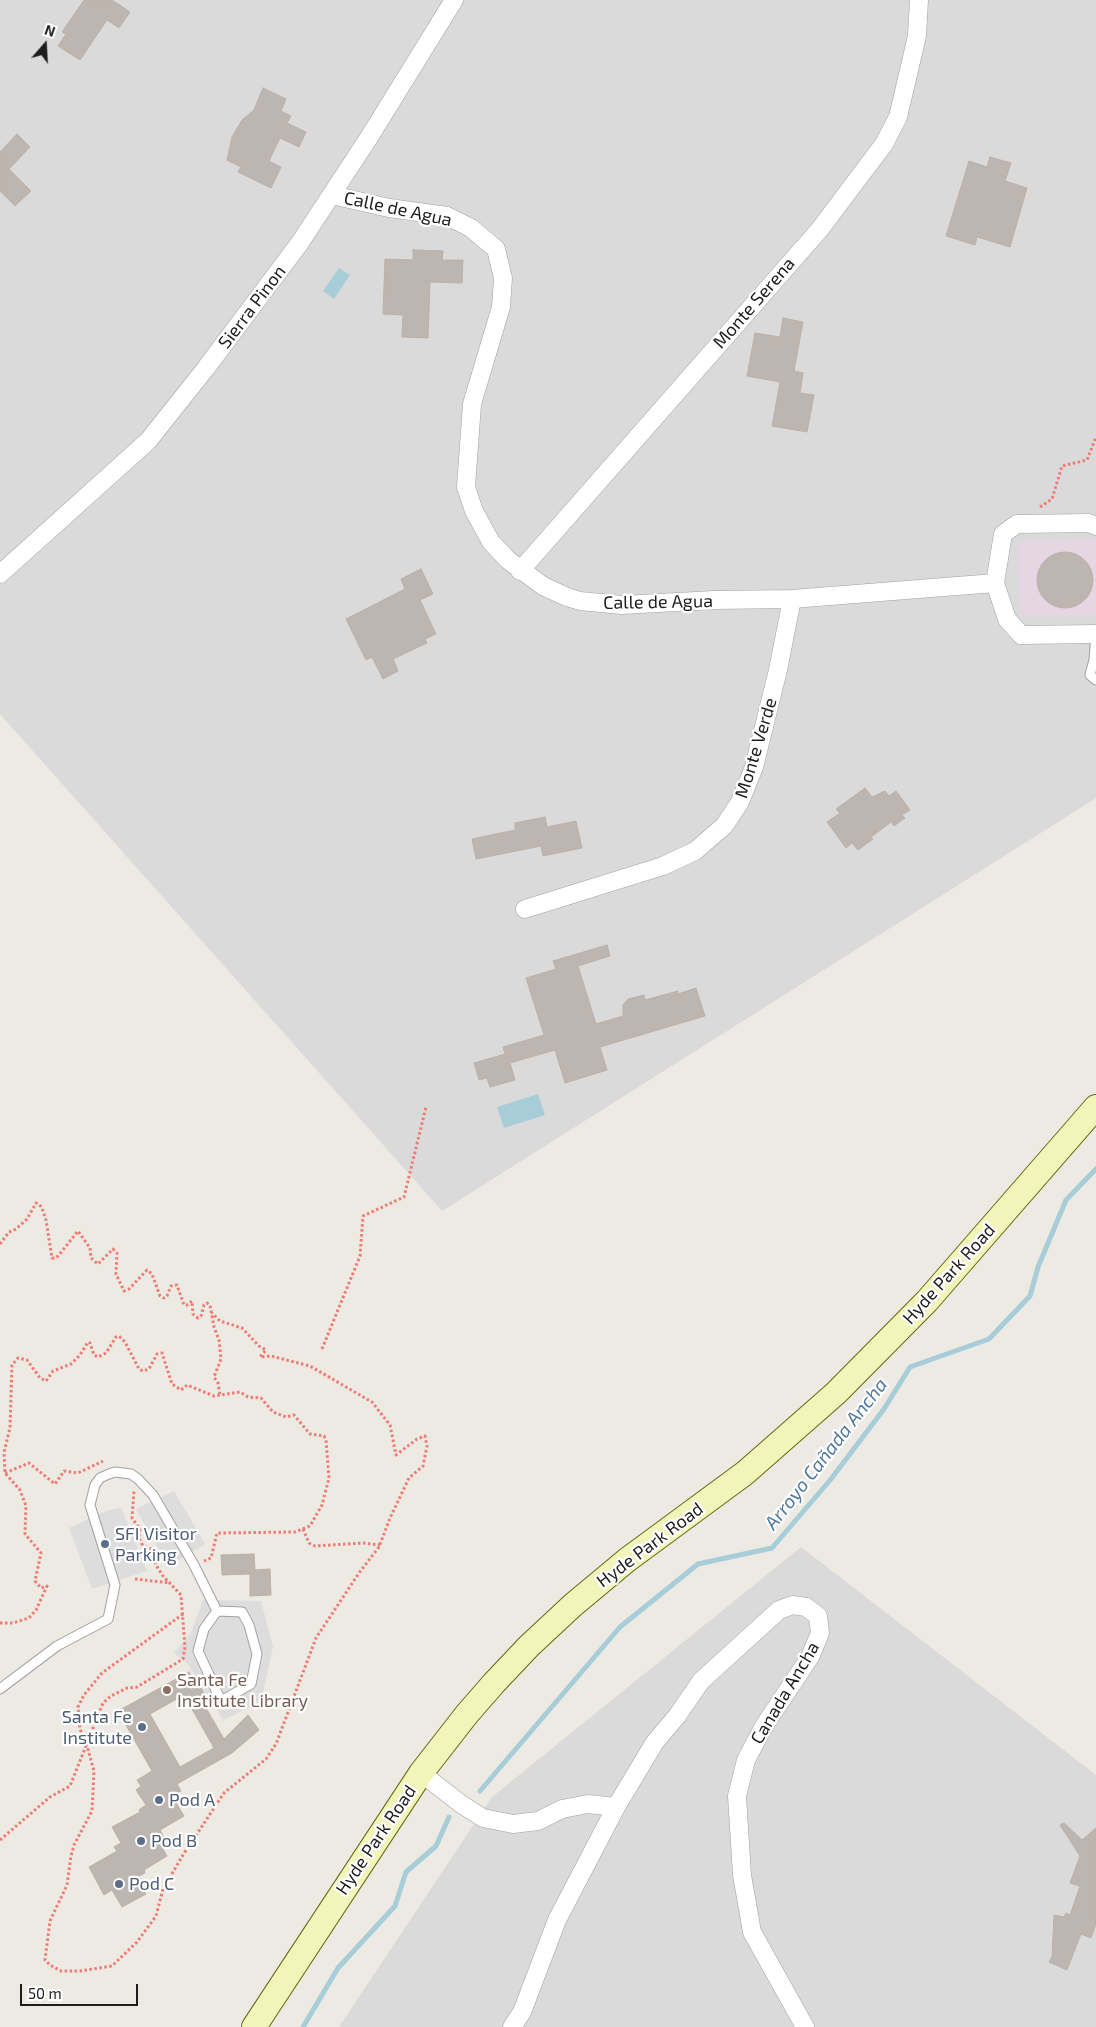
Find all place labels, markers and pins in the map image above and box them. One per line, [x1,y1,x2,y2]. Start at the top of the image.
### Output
place label: SFI Visitor Parking [115,1523,197,1566]
marker: SFI Visitor Parking [99,1538,111,1550]
place label: Santa Fe Institute Library [177,1669,308,1712]
marker: Santa Fe Institute Library [161,1684,173,1696]
place label: Santa Fe Institute [62,1706,132,1748]
marker: Santa Fe Institute [136,1721,148,1733]
place label: Pod A [169,1789,215,1811]
marker: Pod A [153,1794,165,1806]
place label: Pod B [151,1830,197,1852]
marker: Pod B [135,1835,147,1847]
place label: Pod C [129,1873,174,1895]
marker: Pod C [113,1878,125,1890]

